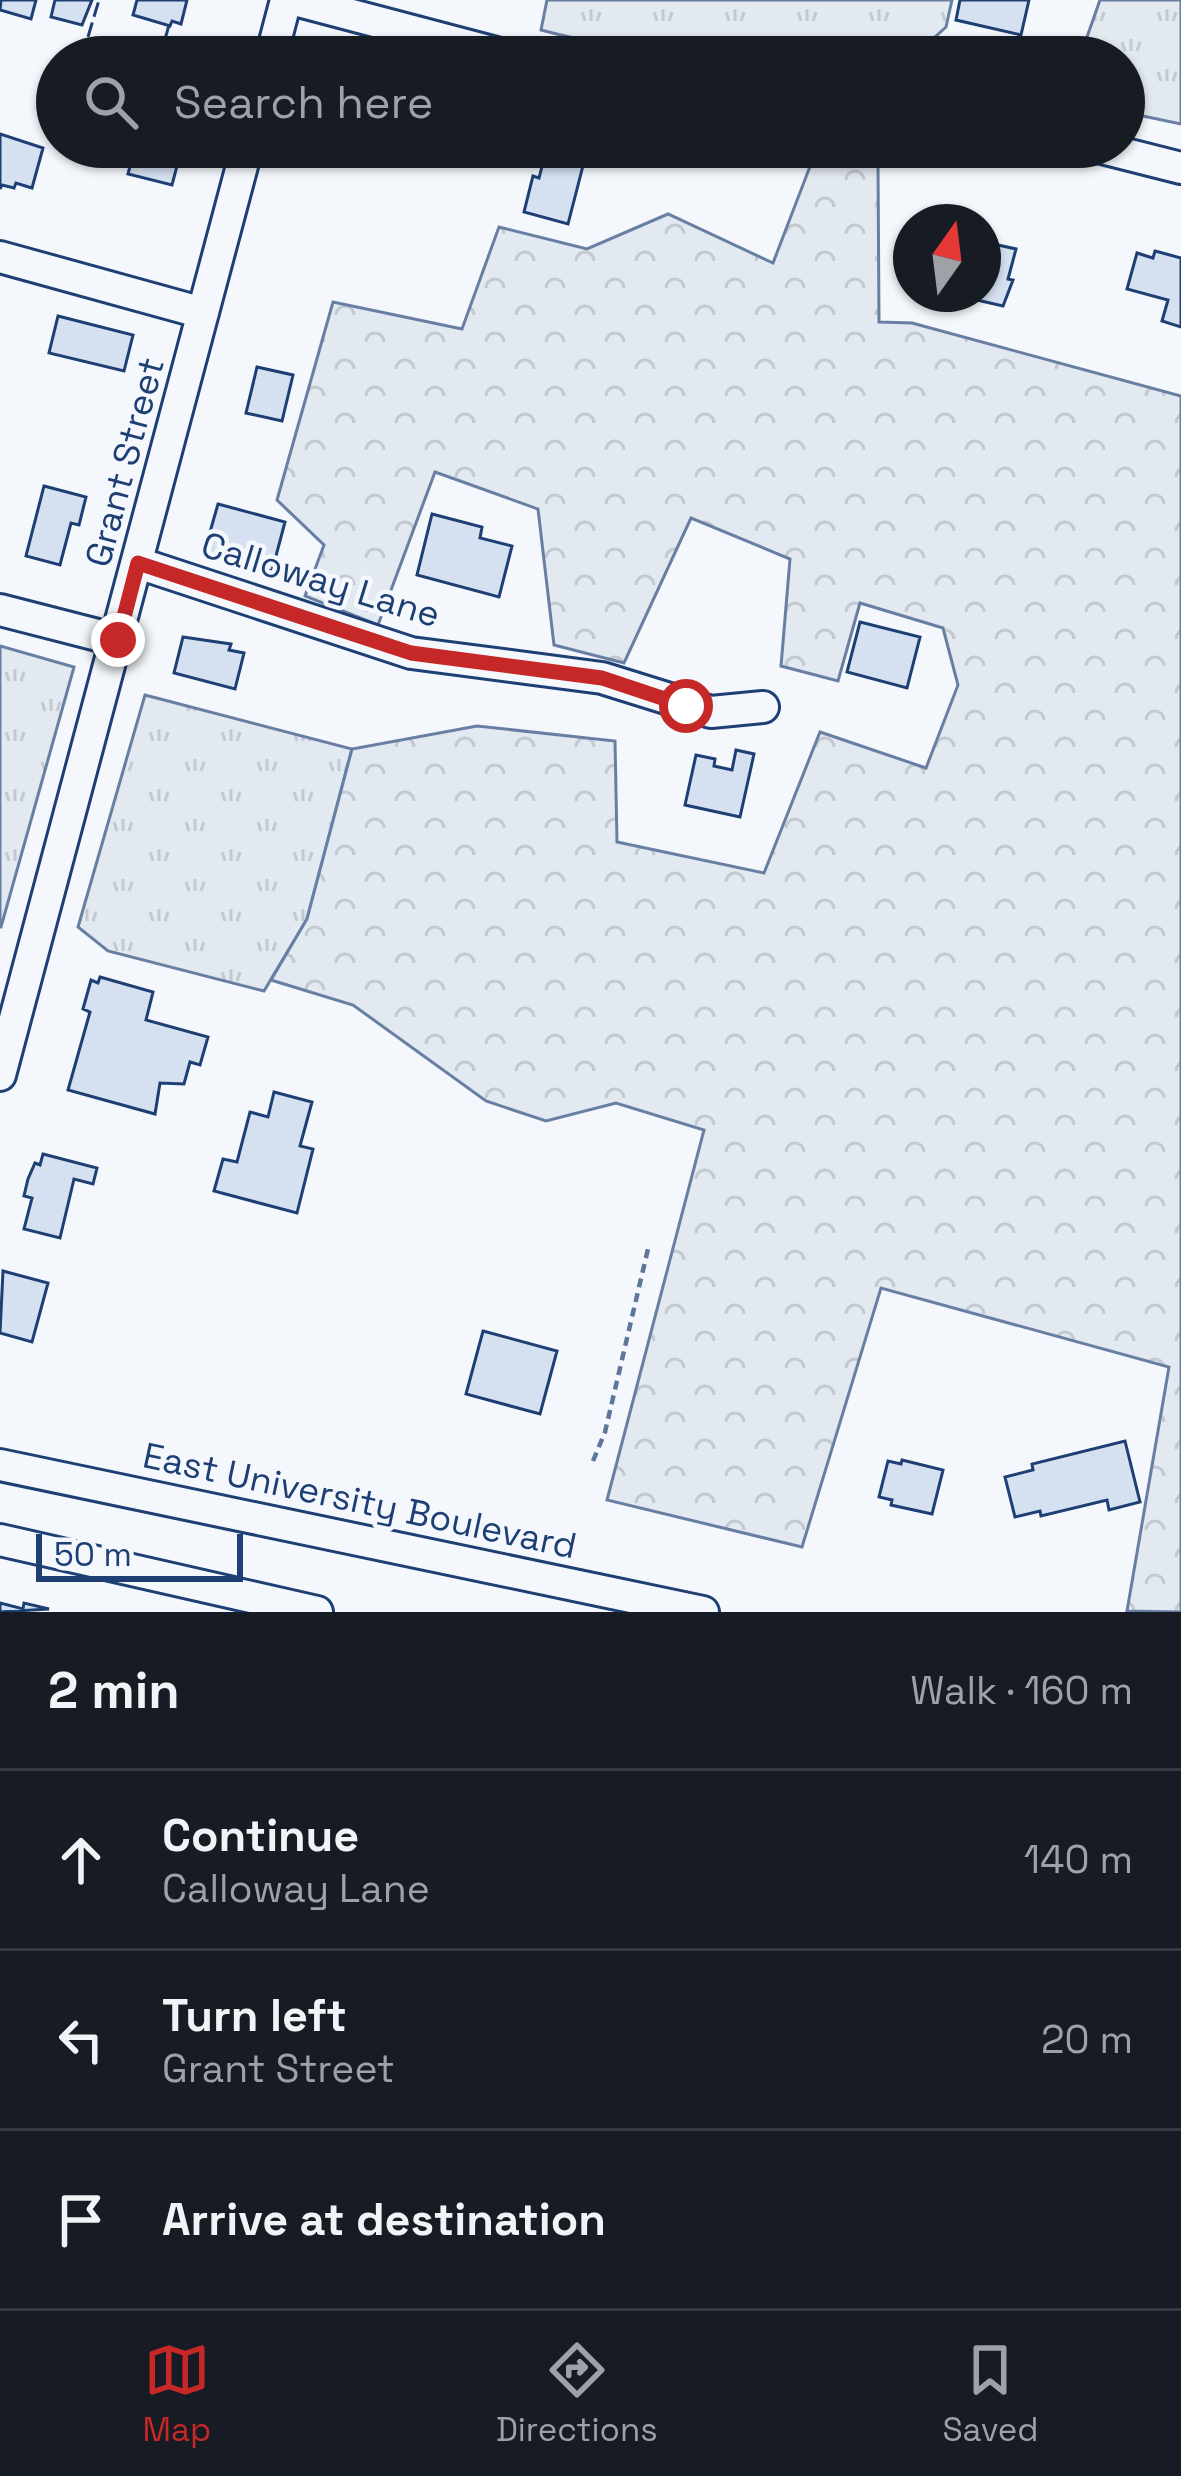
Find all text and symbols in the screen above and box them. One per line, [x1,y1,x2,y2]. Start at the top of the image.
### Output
search box [36,36,1145,168]
icon: search [78,69,144,135]
text: Search here [174,74,433,131]
north arrow [893,204,1001,312]
street label: Grant Street [75,353,175,572]
street label: Calloway Lane [196,522,446,638]
route end [91,613,145,667]
route start [659,679,713,733]
street label: East University Boulevard [139,1433,581,1569]
scale bar [36,1528,243,1581]
text: 50 m [54,1534,132,1576]
text: 2 min [48,1658,180,1723]
text: Walk · 160 m [910,1666,1133,1715]
text: Continue [162,1807,359,1864]
icon: ahead [48,1827,114,1893]
text: 140 m [1024,1835,1133,1884]
text: Calloway Lane [162,1864,430,1913]
text: Turn left [162,1987,347,2044]
icon: left [48,2007,114,2073]
text: 20 m [1041,2015,1133,2064]
text: Grant Street [162,2044,395,2093]
icon: arrive [48,2187,114,2253]
text: Arrive at destination [162,2191,606,2248]
tab: Map [142,2337,211,2451]
tab: Directions [496,2337,658,2451]
tab: Saved [942,2337,1039,2451]

